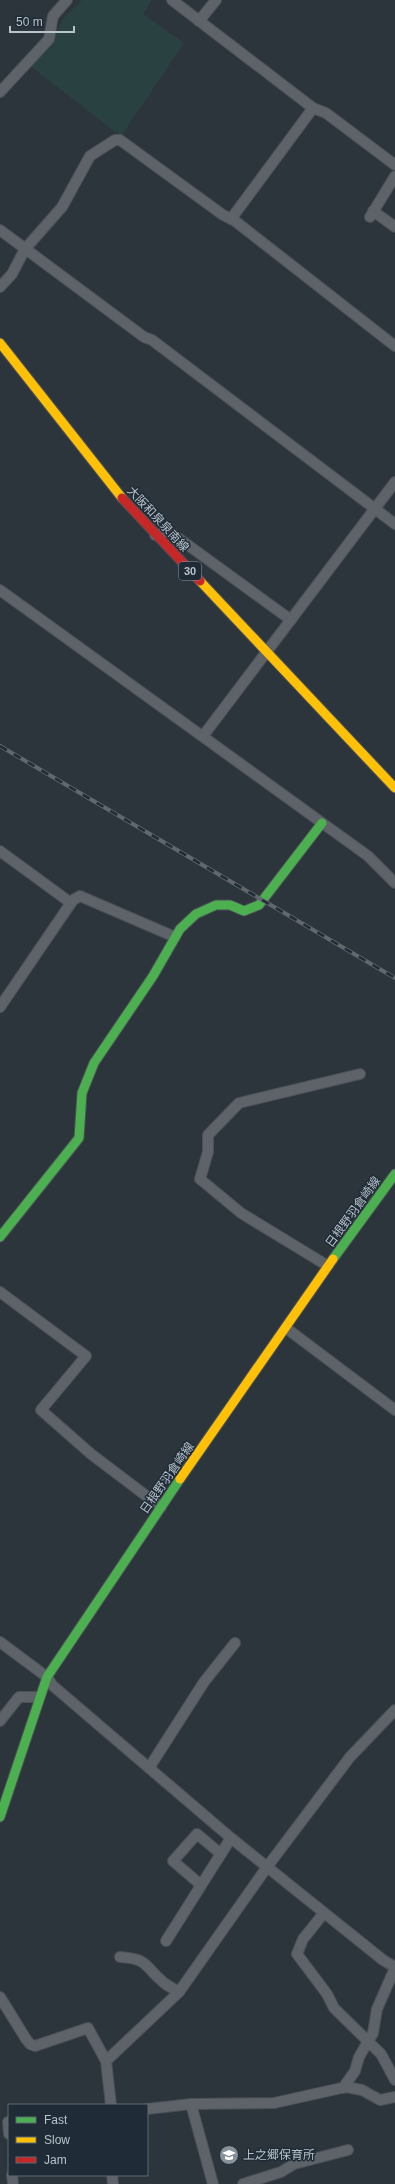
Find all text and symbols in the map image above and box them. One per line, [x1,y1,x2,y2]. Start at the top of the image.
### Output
scale bar [10,8,74,34]
text: 50 m [16,15,43,29]
street label: 大阪和泉泉南線 [124,484,192,554]
road number: 30 [179,562,201,580]
street label: 日根野羽倉崎線 [323,1174,383,1250]
street label: 日根野羽倉崎線 [137,1440,197,1516]
legend [8,2104,148,2176]
text: Fast [44,2113,68,2127]
text: Slow [44,2133,70,2147]
school or university icon: 上之郷保育所 [218,2144,240,2166]
place label: 上之郷保育所 [243,2148,315,2162]
text: Jam [44,2153,67,2167]

